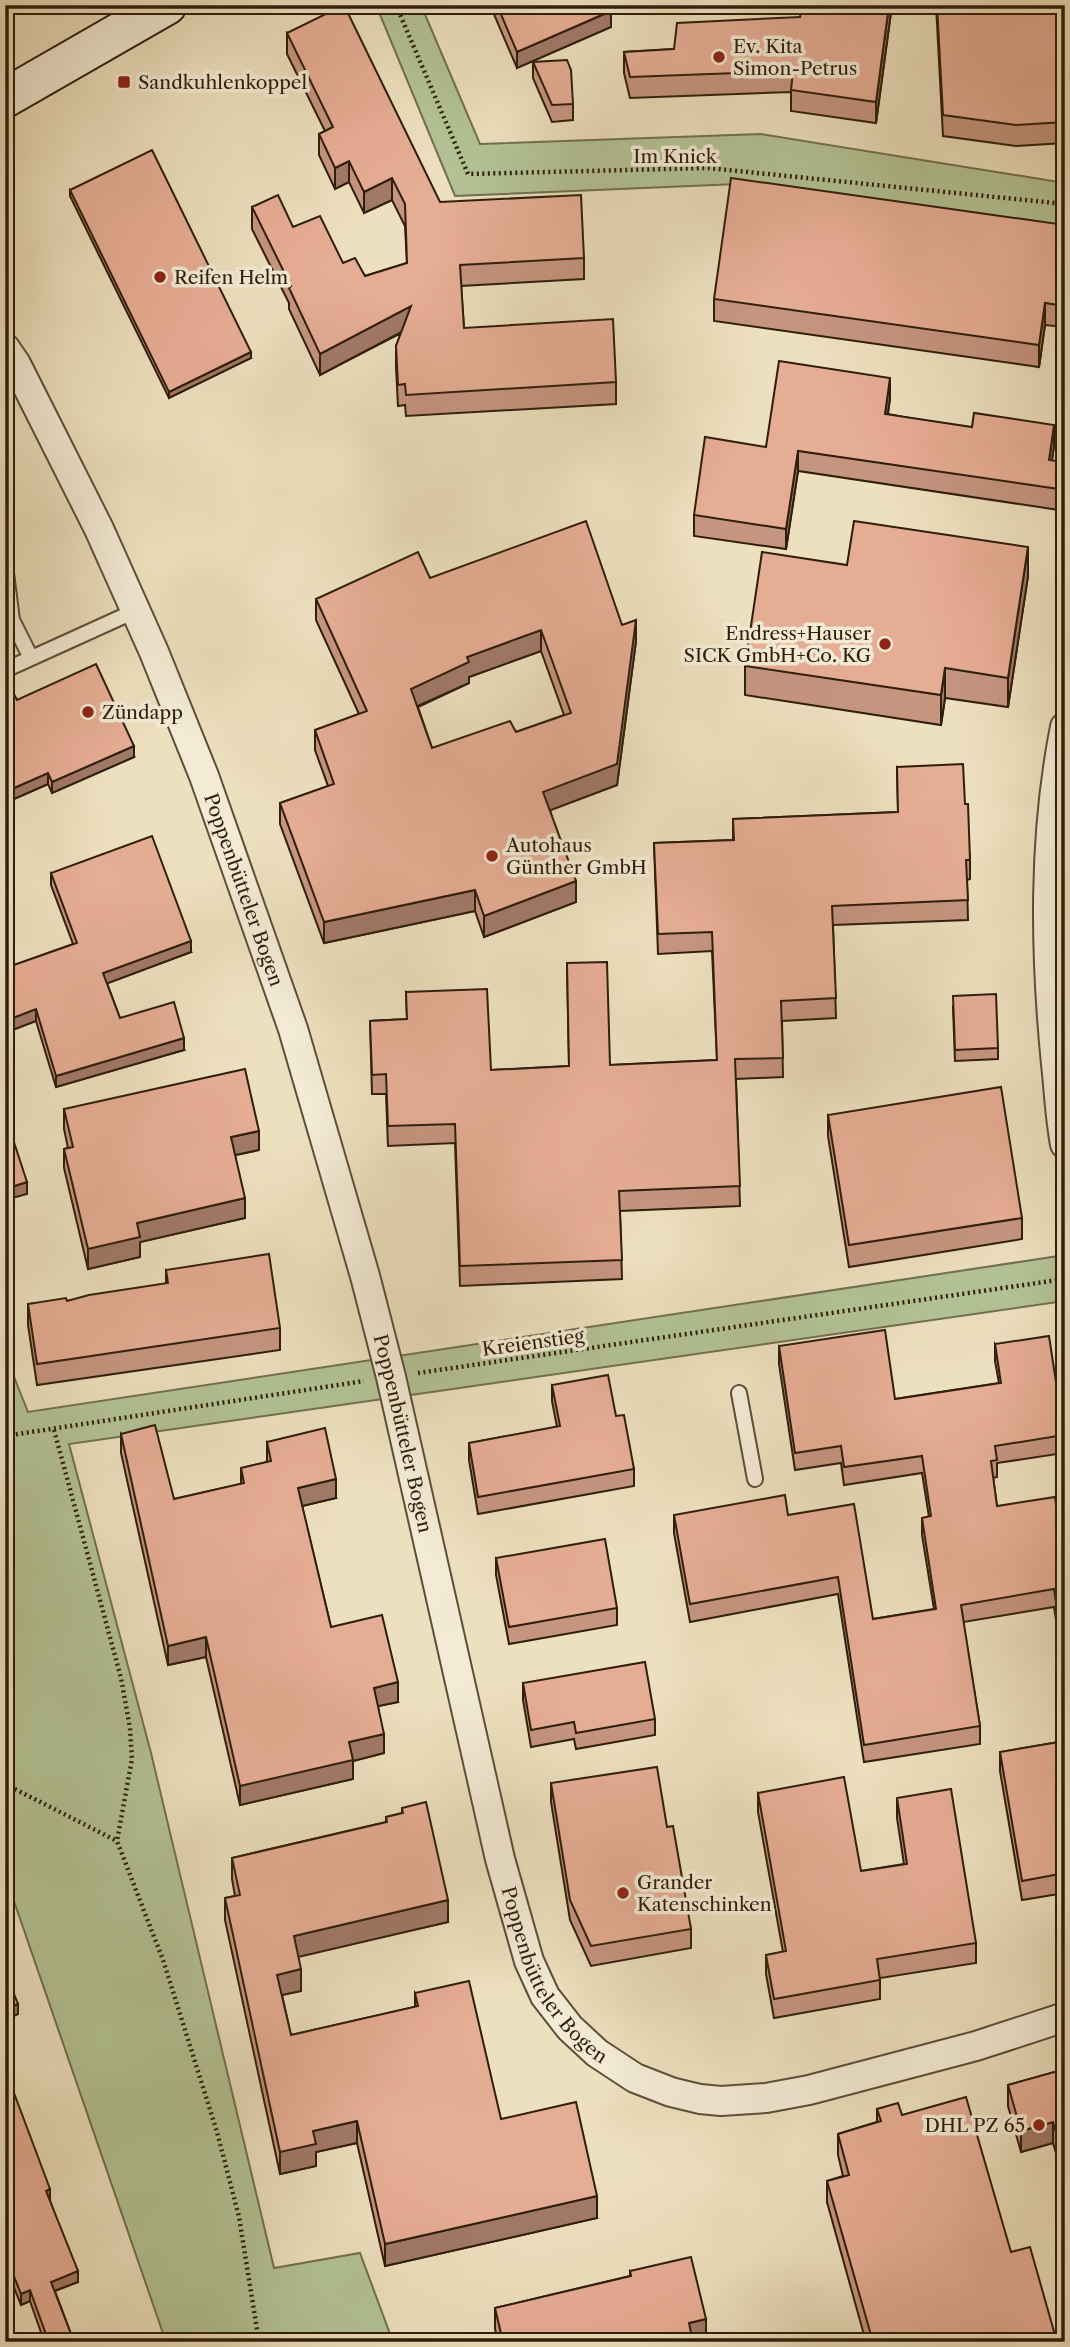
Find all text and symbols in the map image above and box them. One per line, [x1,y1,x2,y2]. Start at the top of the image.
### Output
place label: Ev. Kita Simon-Petrus [733,35,857,80]
marker: Ev. Kita Simon-Petrus [711,49,727,65]
place label: Sandkuhlenkoppel [138,71,307,94]
marker: Sandkuhlenkoppel [116,74,132,90]
street label: Im Knick [633,145,718,168]
place label: Reifen Helm [174,266,289,289]
marker: Reifen Helm [152,269,168,285]
place label: Endress+Hauser SICK GmbH+Co. KG [684,622,871,667]
marker: Endress+Hauser SICK GmbH+Co. KG [877,636,893,652]
place label: Zündapp [102,701,183,724]
marker: Zündapp [80,704,96,720]
street label: Poppenbütteler Bogen [199,790,288,989]
place label: Autohaus Günther GmbH [505,834,647,879]
marker: Autohaus Günther GmbH [484,848,500,864]
street label: Kreienstieg [481,1324,587,1361]
street label: Poppenbütteler Bogen [368,1332,437,1535]
place label: Grander Katenschinken [637,1871,772,1916]
street label: Poppenbütteler Bogen [496,1884,612,2069]
marker: Grander Katenschinken [615,1885,631,1901]
place label: DHL PZ 65 [925,2114,1025,2137]
marker: DHL PZ 65 [1031,2117,1047,2133]

